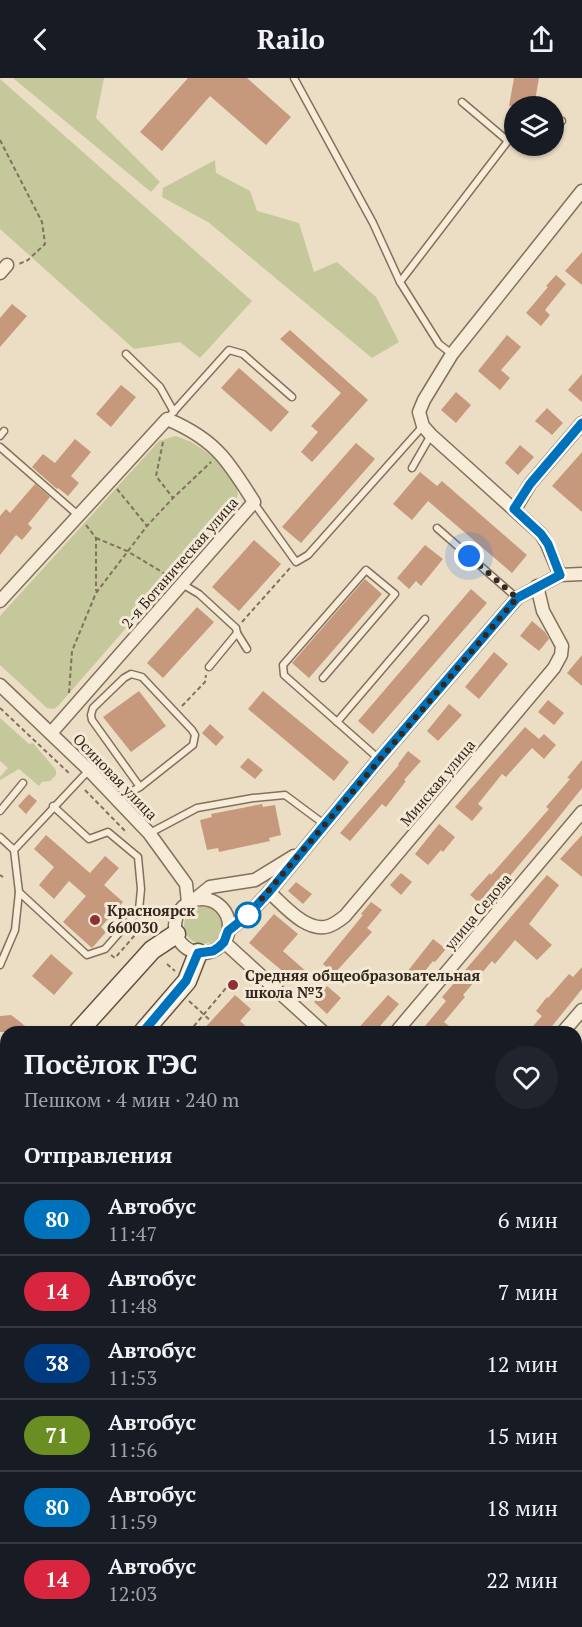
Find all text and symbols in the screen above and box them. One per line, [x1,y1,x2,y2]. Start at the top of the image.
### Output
text: Railo [257,21,325,57]
icon: back [24,23,57,56]
icon: share [525,23,558,56]
map controls [504,96,564,156]
button: layers [504,96,564,156]
street label: 2-я Ботаническая улица [117,492,242,632]
your location [454,541,484,571]
street label: Осиновая улица [69,729,163,824]
street label: Минская улица [395,735,480,830]
street label: улица Седова [439,869,515,955]
place label: Красноярск 660030 [107,900,195,937]
unlabelled marker [235,902,261,928]
marker: Красноярск 660030 [88,913,102,927]
place label: Средняя общеобразовательная школа №3 [245,965,481,1002]
marker: Средняя общеобразовательная школа №3 [226,978,240,992]
text: Посёлок ГЭС [24,1045,198,1082]
button: heart [495,1046,558,1109]
text: Пешком · 4 мин · 240 m [24,1086,239,1113]
text: Отправления [24,1140,172,1169]
text: Автобус [108,1191,196,1220]
text: 80 [45,1205,69,1233]
text: 6 мин [498,1205,558,1234]
text: 11:47 [108,1220,157,1247]
text: Автобус [108,1263,196,1292]
text: 14 [45,1277,69,1305]
text: 7 мин [498,1277,558,1306]
text: 11:48 [108,1292,157,1319]
text: Автобус [108,1335,196,1364]
text: 38 [45,1349,69,1377]
text: 12 мин [486,1349,558,1378]
text: 11:53 [108,1364,157,1391]
text: Автобус [108,1407,196,1436]
text: 71 [45,1421,69,1449]
text: 15 мин [486,1421,558,1450]
text: 11:56 [108,1436,157,1463]
text: Автобус [108,1479,196,1508]
text: 80 [45,1493,69,1521]
text: 18 мин [486,1493,558,1522]
text: 11:59 [108,1508,157,1535]
text: Автобус [108,1551,196,1580]
text: 14 [45,1565,69,1593]
text: 22 мин [486,1565,558,1594]
text: 12:03 [108,1580,157,1607]

